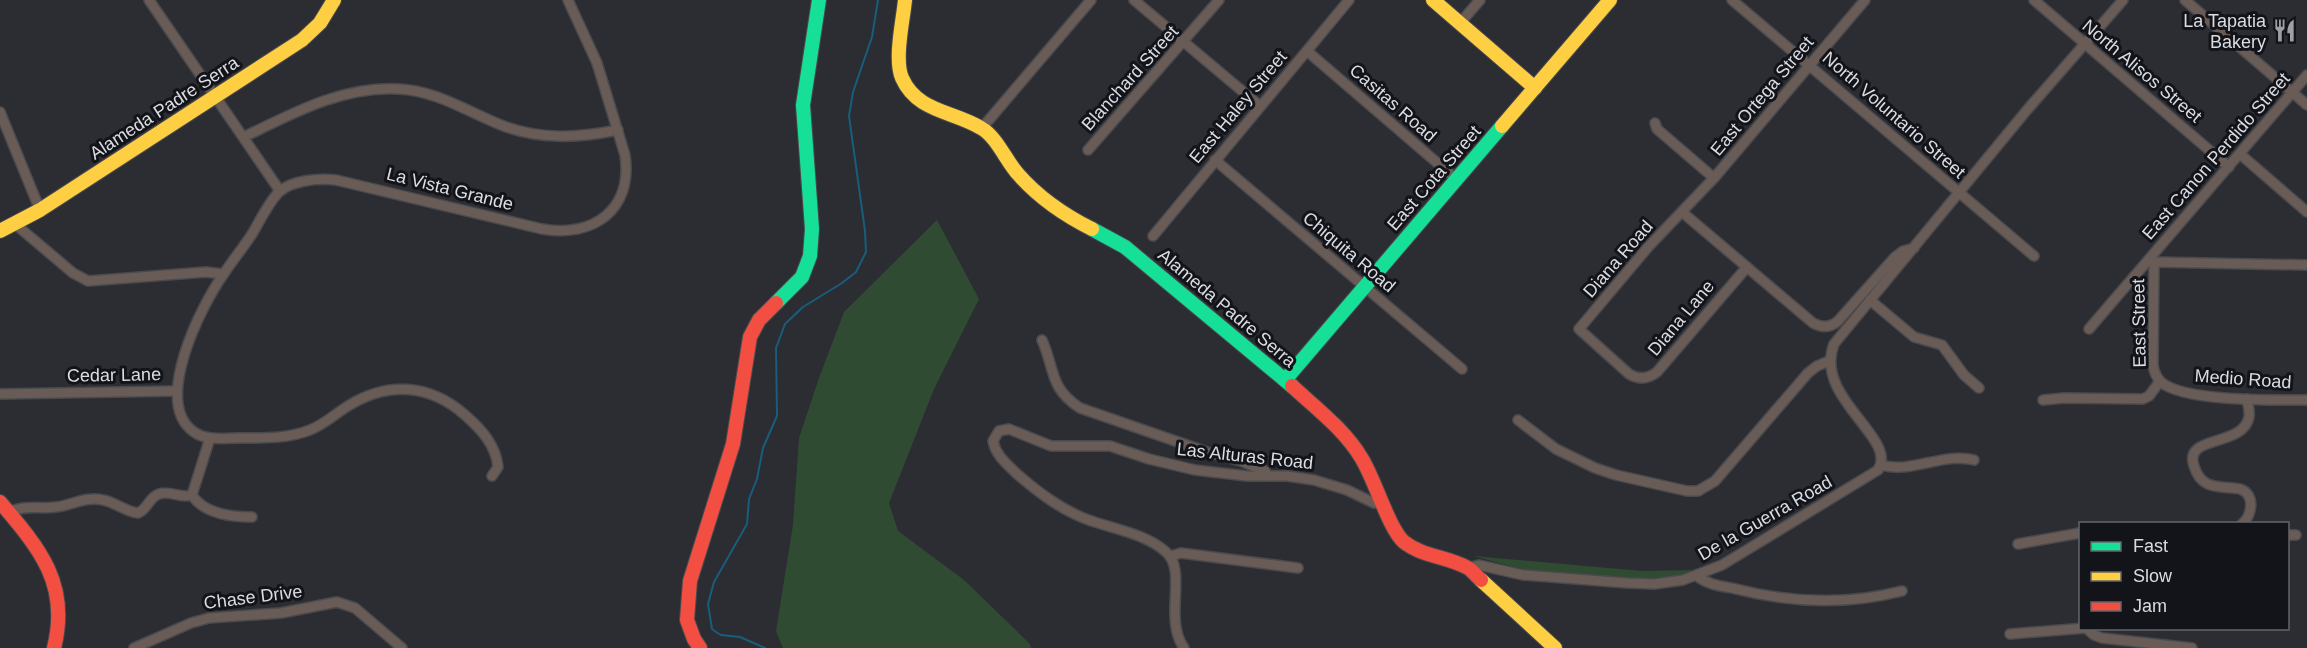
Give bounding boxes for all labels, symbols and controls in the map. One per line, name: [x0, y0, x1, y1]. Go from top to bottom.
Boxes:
place label: La Tapatia Bakery: [2183, 11, 2267, 52]
street label: North Alisos Street: [2078, 15, 2206, 127]
restaurant icon: La Tapatia Bakery: [2271, 18, 2297, 44]
street label: Blanchard Street: [1078, 21, 1182, 135]
street label: East Ortega Street: [1706, 32, 1818, 160]
street label: East Haley Street: [1185, 47, 1291, 167]
street label: North Voluntario Street: [1819, 48, 1969, 182]
street label: Alameda Padre Serra: [86, 52, 243, 164]
street label: Casitas Road: [1346, 60, 1440, 146]
street label: East Canon Perdido Street: [2138, 69, 2294, 243]
street label: East Cota Street: [1383, 122, 1485, 234]
street label: La Vista Grande: [385, 164, 515, 214]
street label: Chiquita Road: [1299, 208, 1399, 296]
street label: Diana Road: [1579, 217, 1657, 301]
street label: Alameda Padre Serra: [1154, 245, 1300, 372]
street label: Diana Lane: [1644, 276, 1718, 360]
street label: East Street: [2128, 278, 2150, 368]
street label: Cedar Lane: [67, 364, 161, 386]
street label: Medio Road: [2194, 366, 2292, 392]
street label: Las Alturas Road: [1176, 439, 1314, 473]
street label: De la Guerra Road: [1695, 472, 1835, 564]
legend: [2079, 522, 2289, 630]
text: Fast: [2133, 536, 2168, 556]
text: Slow: [2133, 566, 2173, 586]
street label: Chase Drive: [203, 581, 303, 613]
text: Jam: [2133, 596, 2167, 616]

